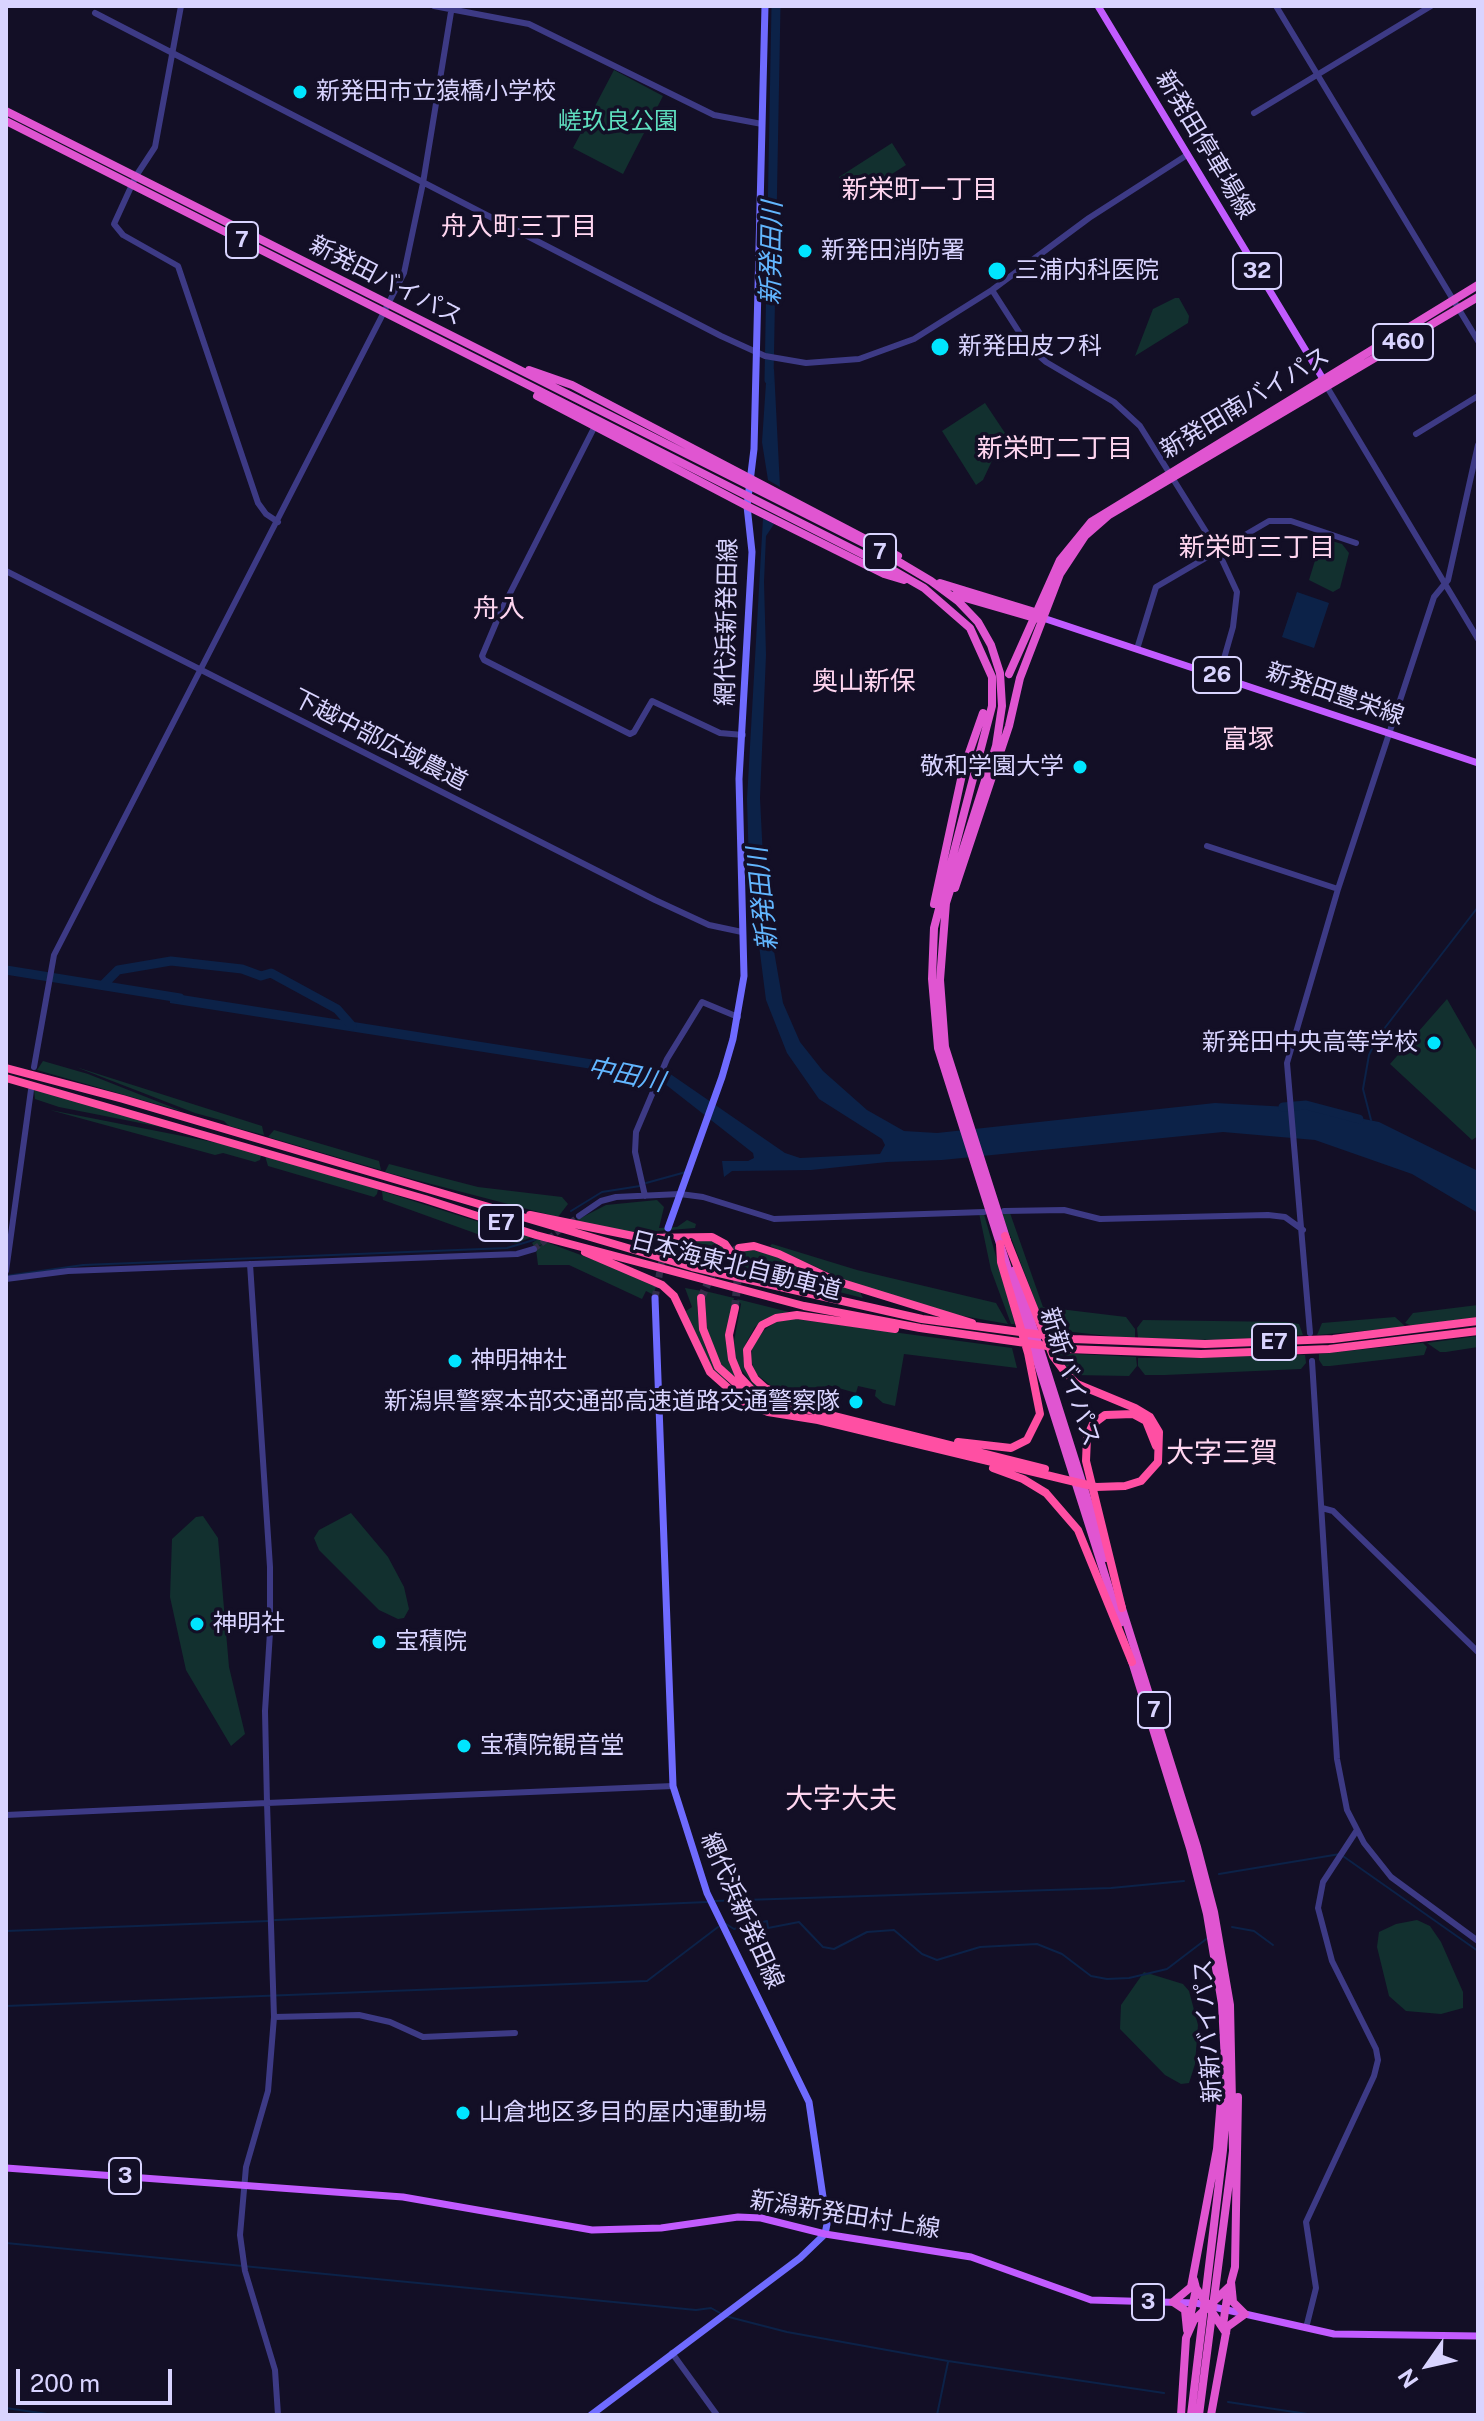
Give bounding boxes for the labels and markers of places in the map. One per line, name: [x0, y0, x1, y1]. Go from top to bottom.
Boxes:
place label: 新発田市立猿橋小学校: [316, 78, 556, 106]
marker: 新発田市立猿橋小学校: [291, 83, 309, 101]
place label: 新発田消防署: [821, 237, 965, 265]
marker: 新発田消防署: [796, 242, 814, 260]
place label: 三浦内科医院: [1015, 257, 1159, 285]
marker: 三浦内科医院: [986, 260, 1008, 282]
place label: 新発田皮フ科: [958, 333, 1102, 361]
marker: 新発田皮フ科: [929, 336, 951, 358]
place label: 敬和学園大学: [920, 753, 1064, 781]
marker: 敬和学園大学: [1071, 758, 1089, 776]
place label: 新発田中央高等学校: [1202, 1029, 1418, 1057]
marker: 新発田中央高等学校: [1425, 1034, 1443, 1052]
place label: 神明神社: [471, 1347, 567, 1375]
marker: 神明神社: [446, 1352, 464, 1370]
place label: 新潟県警察本部交通部高速道路交通警察隊: [384, 1388, 840, 1416]
marker: 新潟県警察本部交通部高速道路交通警察隊: [847, 1393, 865, 1411]
place label: 神明社: [213, 1610, 285, 1638]
marker: 神明社: [188, 1615, 206, 1633]
place label: 宝積院: [395, 1628, 467, 1656]
marker: 宝積院: [370, 1633, 388, 1651]
place label: 宝積院観音堂: [480, 1732, 624, 1760]
marker: 宝積院観音堂: [455, 1737, 473, 1755]
place label: 山倉地区多目的屋内運動場: [479, 2099, 767, 2127]
marker: 山倉地区多目的屋内運動場: [454, 2104, 472, 2122]

